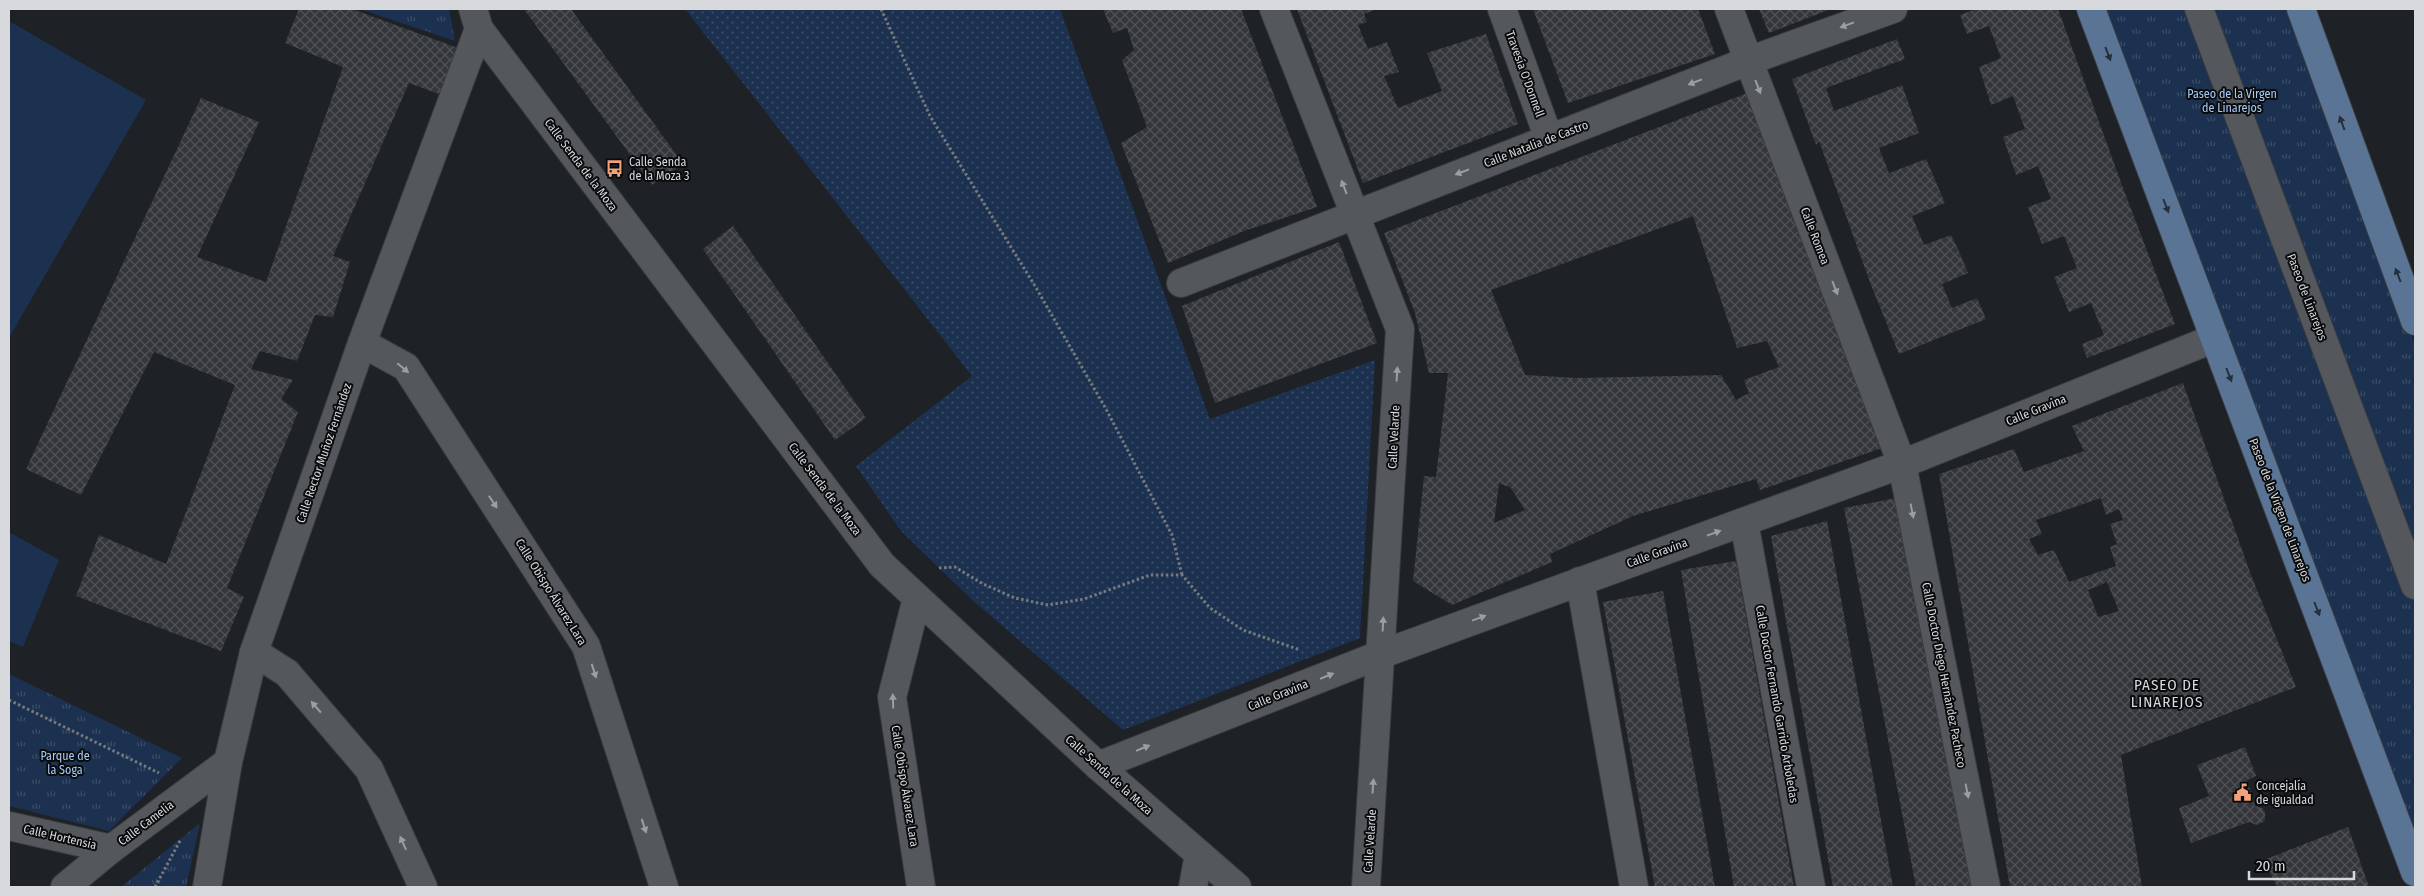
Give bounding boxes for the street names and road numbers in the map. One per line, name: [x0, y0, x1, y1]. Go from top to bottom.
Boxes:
street label: Travesía O'Donnell: [1503, 29, 1547, 119]
street label: Calle Senda de la Moza: [542, 116, 620, 214]
street label: Calle Natalia de Castro: [1482, 118, 1590, 170]
street label: Calle Romea: [1798, 205, 1832, 267]
street label: Paseo de Linarejos: [2284, 252, 2330, 342]
street label: Calle Rector Muñoz Fernández: [294, 381, 355, 525]
street label: Calle Gravina: [2004, 392, 2068, 428]
street label: Calle Velarde: [1385, 405, 1403, 469]
street label: Paseo de la Virgen de Linarejos: [2246, 436, 2314, 584]
street label: Calle Senda de la Moza: [786, 440, 864, 538]
street label: Calle Gravina: [1625, 535, 1689, 570]
street label: Calle Obispo Álvarez Lara: [513, 536, 590, 648]
street label: Calle Doctor Diego Hernández Pacheco: [1919, 581, 1969, 769]
street label: Calle Doctor Fernando Garrido Arboledas: [1753, 604, 1801, 804]
street label: Calle Gravina: [1246, 677, 1310, 713]
street label: Calle Obispo Álvarez Lara: [888, 724, 923, 848]
street label: Calle Senda de la Moza: [1063, 732, 1156, 818]
street label: Calle Camelia: [115, 798, 177, 848]
street label: Calle Velarde: [1361, 809, 1379, 873]
street label: Calle Hortensia: [22, 822, 98, 852]

